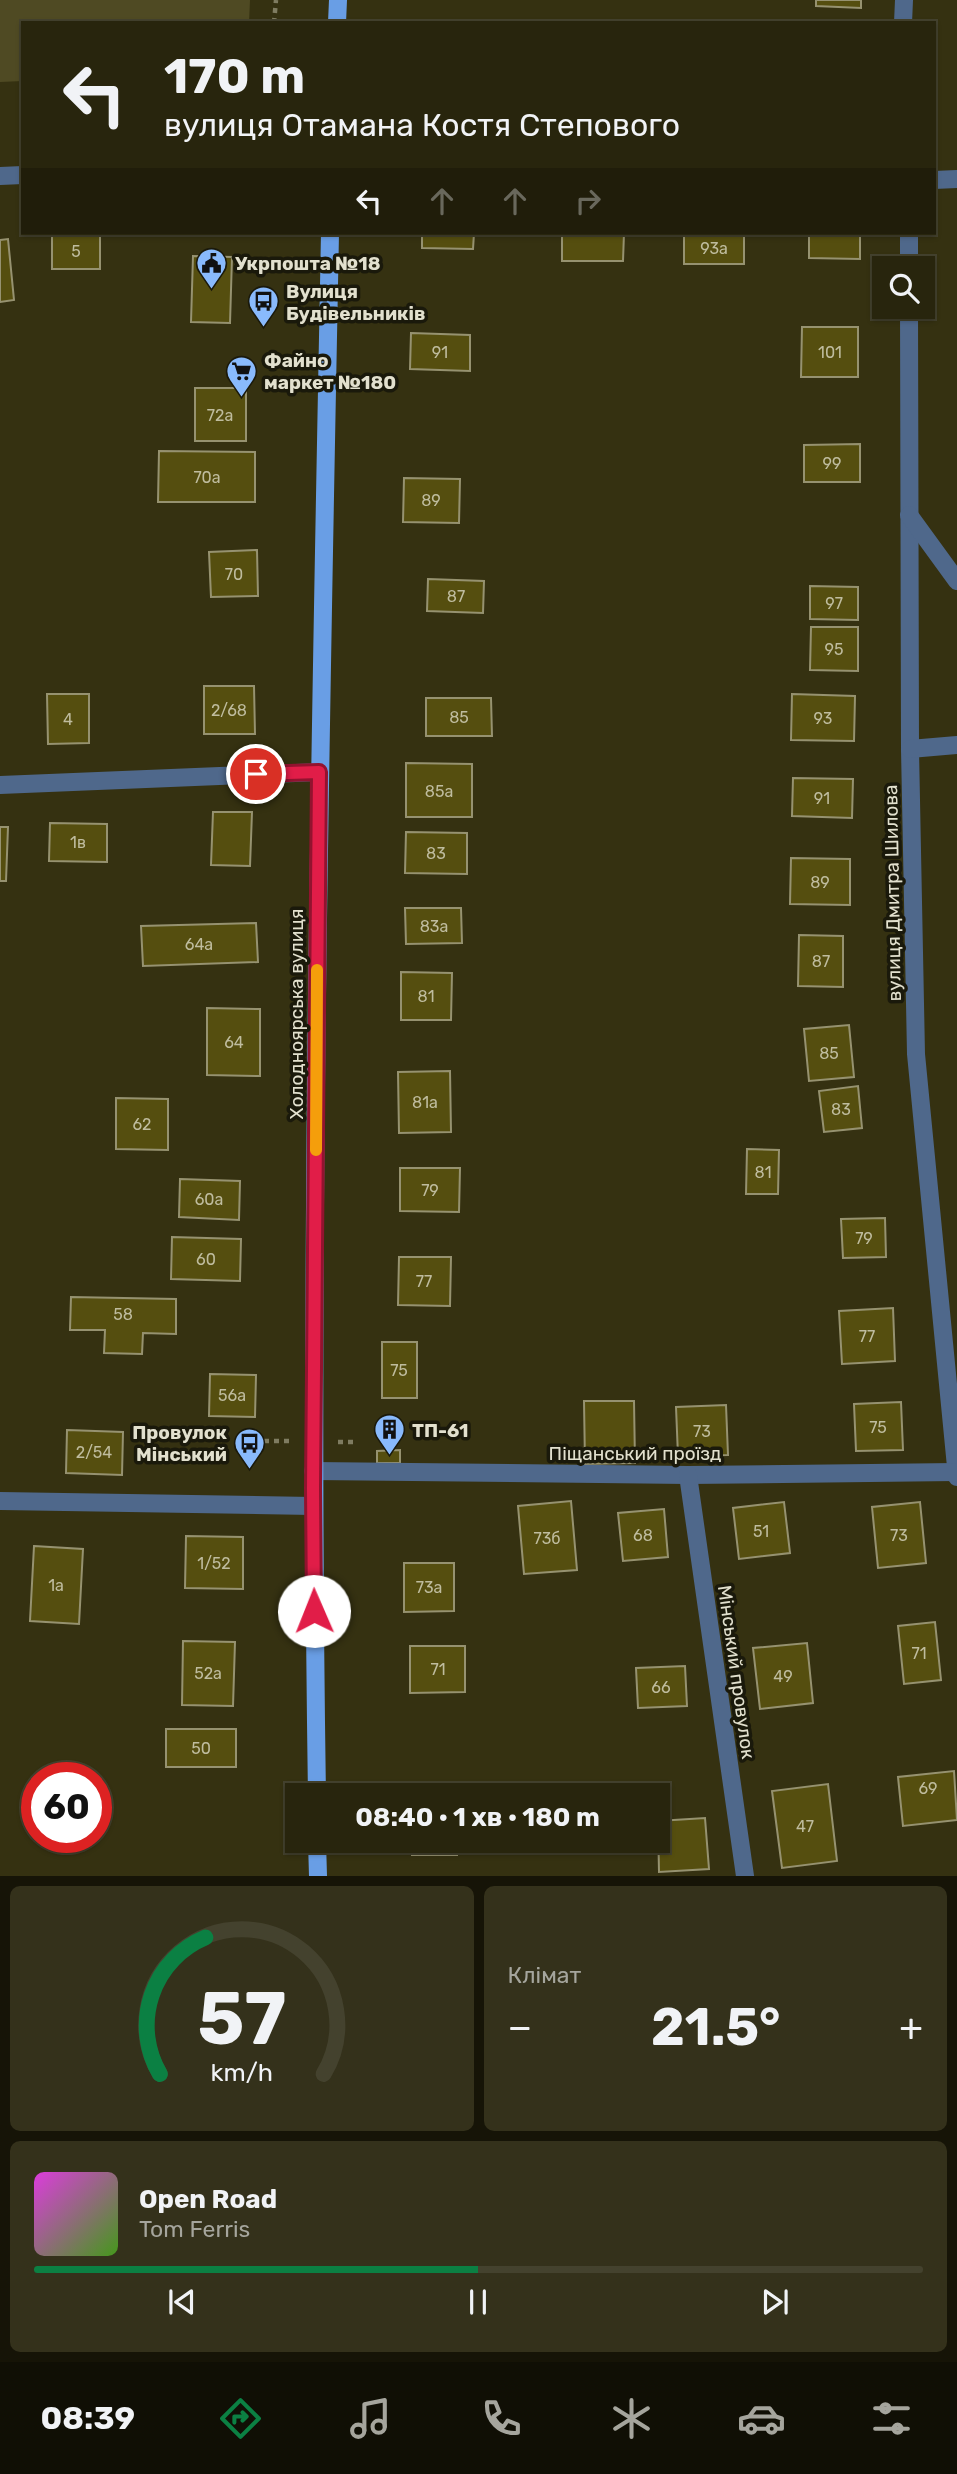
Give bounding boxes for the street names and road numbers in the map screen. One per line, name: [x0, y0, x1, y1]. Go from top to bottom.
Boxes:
street label: вулиця Дмитра Шилова: [879, 784, 906, 1002]
street label: Холодноярська вулиця: [285, 909, 308, 1119]
street label: Піщанський проїзд: [549, 1442, 721, 1465]
street label: Мінський провулок: [713, 1584, 760, 1760]

